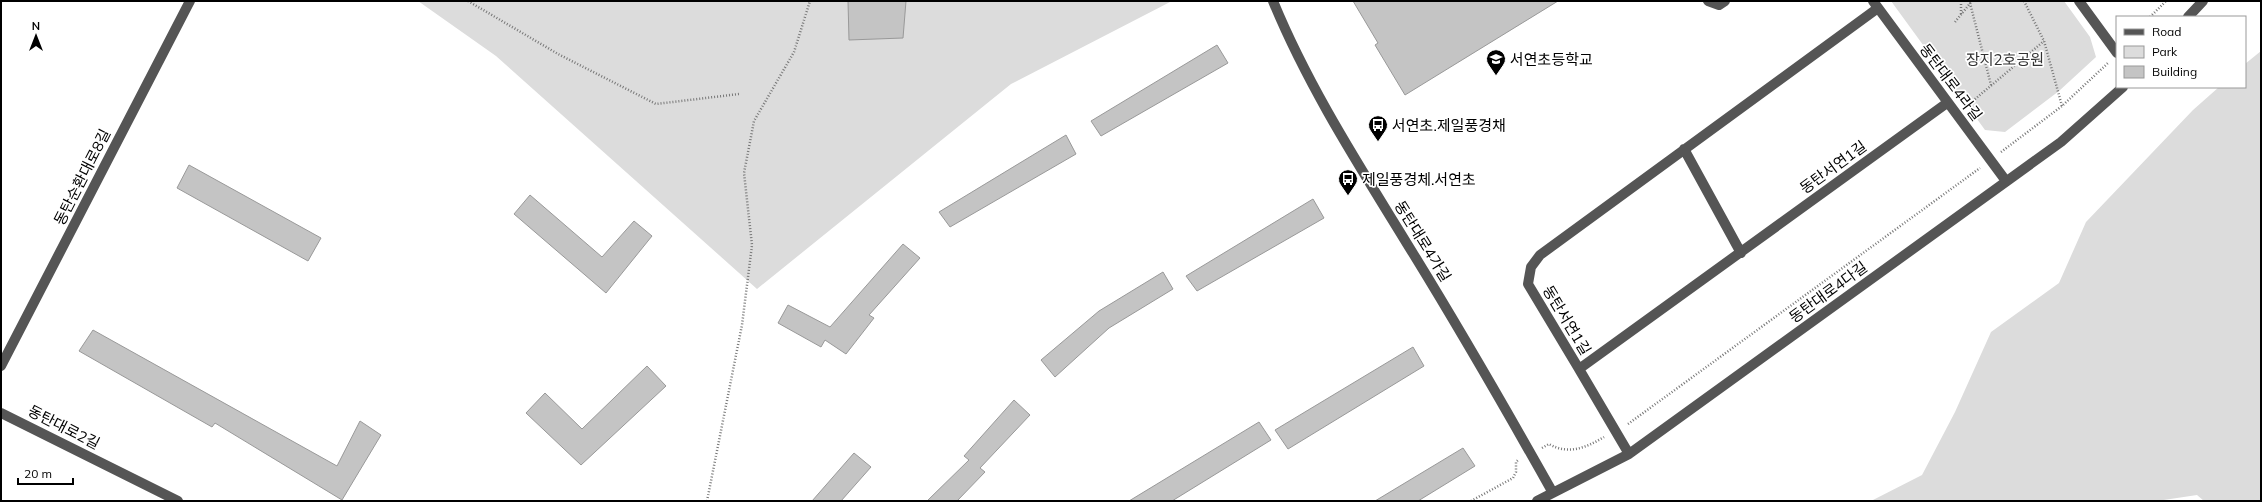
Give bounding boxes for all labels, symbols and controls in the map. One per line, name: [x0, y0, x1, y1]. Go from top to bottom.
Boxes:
north arrow: [16, 16, 56, 56]
legend: [2116, 16, 2246, 88]
text: N: [32, 19, 40, 33]
text: Road: [2152, 24, 2181, 39]
street label: 동탄대로4라길: [1916, 40, 1986, 124]
text: Park: [2152, 44, 2178, 59]
school or university icon: 서연초등학교: [1485, 48, 1507, 76]
place label: 서연초등학교: [1510, 50, 1593, 69]
park label: 장지2호공원: [1966, 50, 2044, 69]
text: Building: [2152, 64, 2197, 79]
bus stop icon: 서연초.제일풍경채: [1367, 114, 1389, 142]
place label: 서연초.제일풍경채: [1392, 116, 1506, 135]
street label: 동탄순환대로8길: [50, 126, 114, 228]
street label: 동탄서연1길: [1796, 136, 1870, 198]
bus stop icon: 제일풍경체.서연초: [1337, 168, 1359, 196]
place label: 제일풍경체.서연초: [1362, 170, 1476, 189]
street label: 동탄대로4가길: [1391, 197, 1455, 285]
street label: 동탄대로4다길: [1785, 257, 1871, 327]
street label: 동탄서연1길: [1539, 282, 1595, 358]
street label: 동탄대로2길: [25, 401, 103, 453]
scale bar: [18, 460, 73, 486]
text: 20 m: [24, 466, 52, 481]

